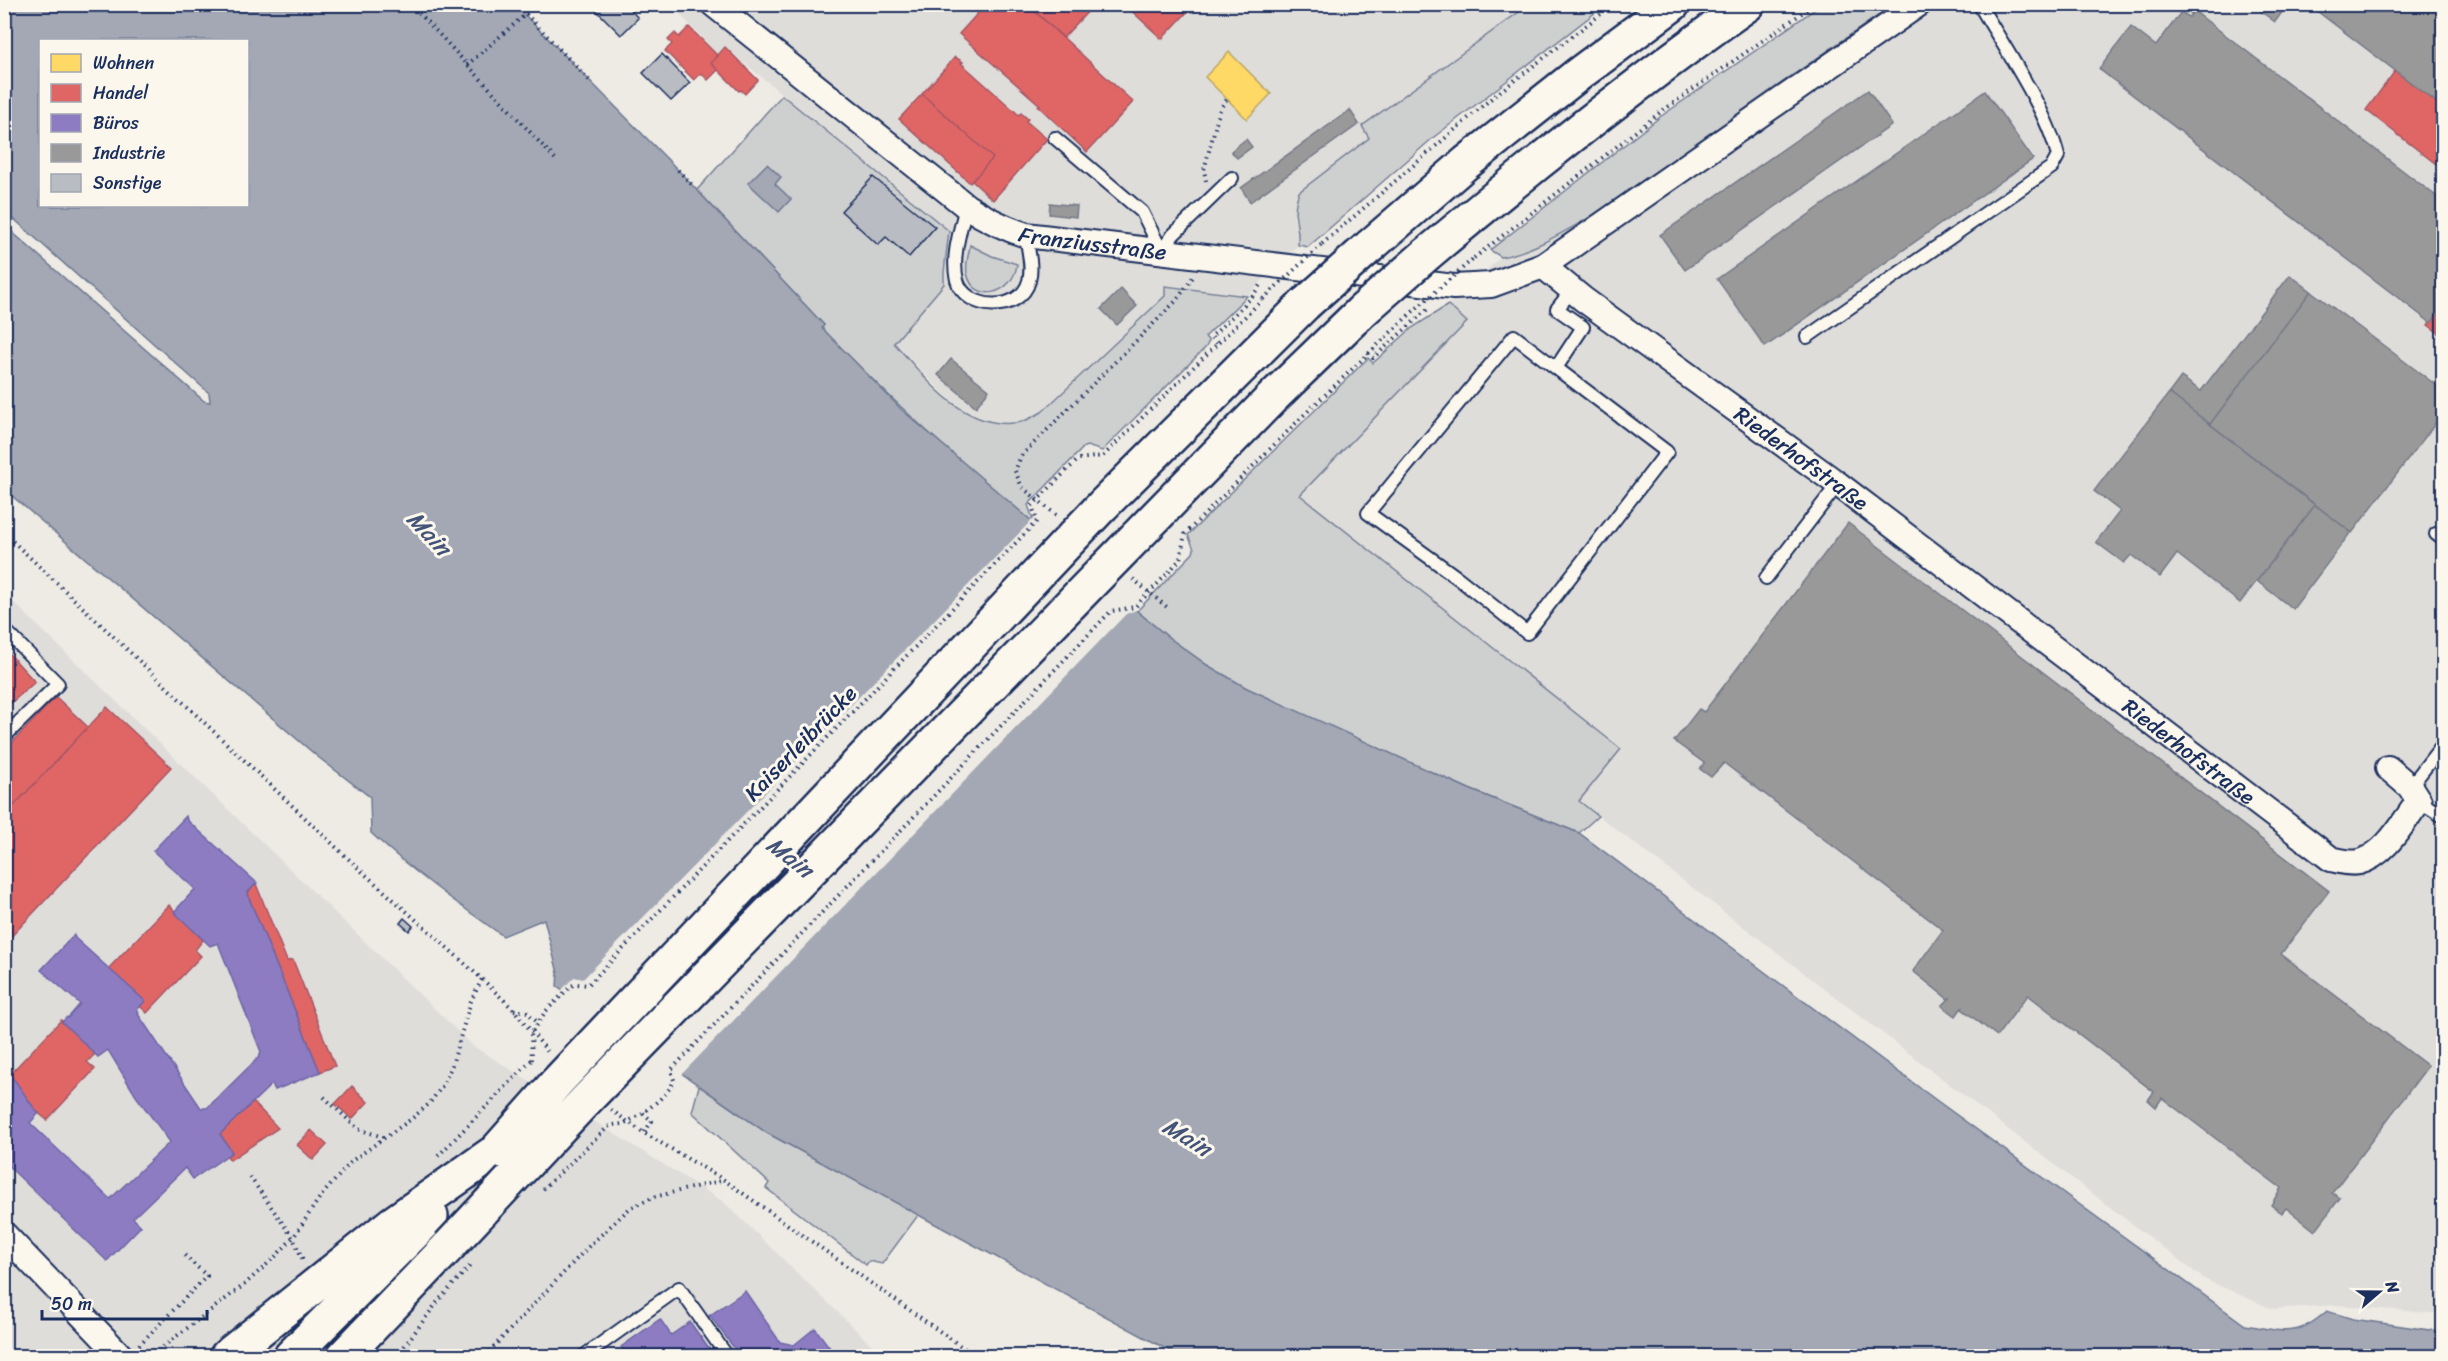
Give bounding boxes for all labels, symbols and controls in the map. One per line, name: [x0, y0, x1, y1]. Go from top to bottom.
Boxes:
legend: [39, 39, 249, 207]
text: Wohnen: [93, 47, 154, 79]
text: Handel: [93, 77, 149, 109]
text: Büros: [93, 107, 140, 139]
text: Industrie: [92, 137, 166, 169]
text: Sonstige: [93, 167, 162, 199]
street label: Franziusstraße: [1014, 215, 1169, 272]
street label: Riederhofstraße: [1725, 395, 1877, 521]
water label: Main: [396, 500, 464, 568]
street label: Kaiserleibrücke: [734, 676, 867, 811]
street label: Riederhofstraße: [2114, 688, 2264, 815]
water label: Main: [757, 825, 826, 891]
water label: Main: [1154, 1106, 1222, 1170]
north arrow: [2349, 1262, 2409, 1322]
text: N: [2377, 1276, 2408, 1298]
scale bar: [42, 1283, 207, 1321]
text: 50 m: [51, 1288, 92, 1320]

